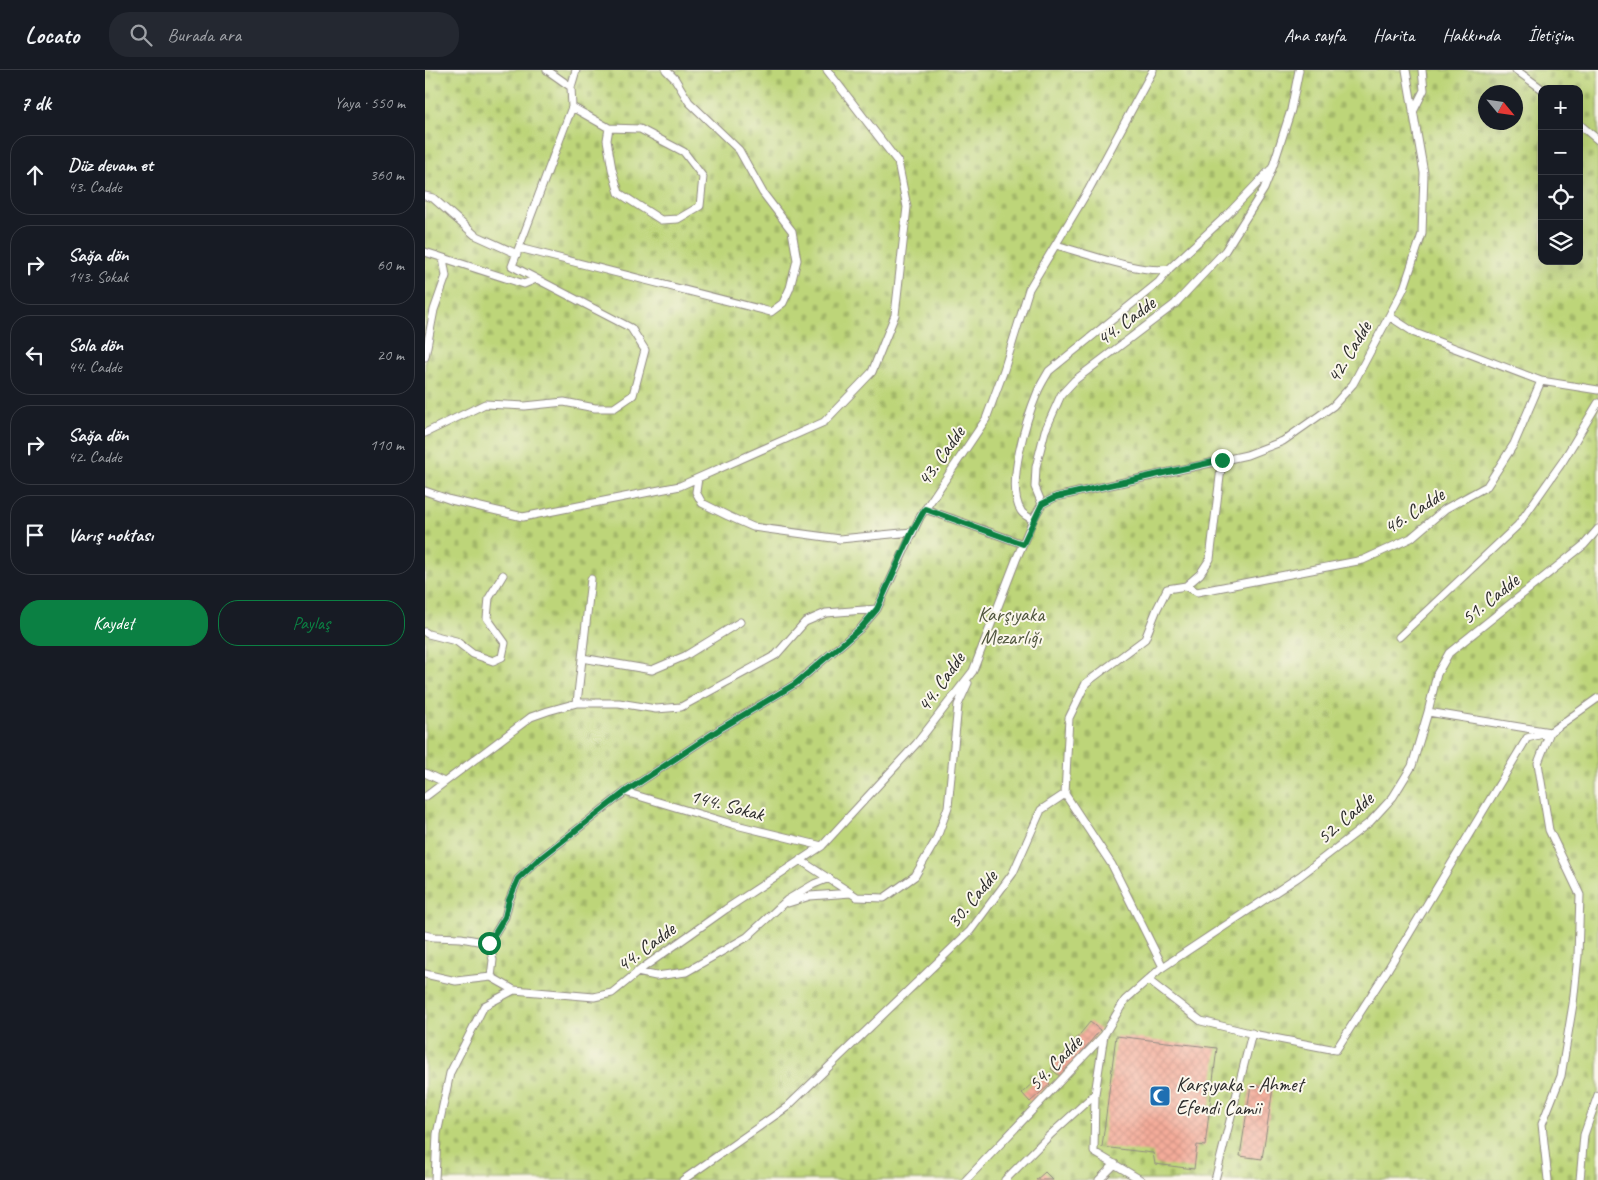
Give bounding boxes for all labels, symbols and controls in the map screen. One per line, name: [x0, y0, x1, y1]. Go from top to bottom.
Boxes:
search box: [109, 12, 459, 57]
text: Locato: [25, 20, 79, 50]
icon: search: [127, 21, 155, 49]
text: Burada ara: [167, 23, 241, 47]
text: Ana sayfa: [1284, 24, 1345, 46]
text: Harita: [1373, 24, 1414, 46]
text: Hakkında: [1442, 24, 1500, 46]
text: İletişim: [1528, 24, 1573, 46]
north arrow: [1478, 85, 1523, 130]
map controls: [1538, 85, 1583, 265]
button: +: [1538, 85, 1583, 130]
text: 7 dk: [20, 90, 51, 116]
text: Yaya · 550 m: [334, 93, 405, 113]
button: −: [1538, 130, 1583, 175]
text: Düz devam et: [68, 153, 153, 177]
icon: ahead: [21, 161, 49, 189]
text: 360 m: [370, 165, 404, 185]
button: locate: [1538, 175, 1583, 220]
text: 43. Cadde: [68, 177, 122, 197]
button: layers: [1538, 220, 1583, 265]
text: Sağa dön: [68, 243, 129, 267]
icon: right: [21, 251, 49, 279]
text: 60 m: [377, 255, 404, 275]
text: 143. Sokak: [68, 267, 128, 287]
street label: 44. Cadde: [1092, 290, 1162, 351]
street label: 42. Cadde: [1321, 315, 1378, 387]
text: Sola dön: [68, 333, 123, 357]
icon: left: [21, 341, 49, 369]
text: 20 m: [377, 345, 404, 365]
text: 44. Cadde: [68, 357, 122, 377]
street label: 43. Cadde: [911, 420, 971, 491]
text: Sağa dön: [68, 423, 129, 447]
icon: right: [21, 431, 49, 459]
text: 110 m: [370, 435, 404, 455]
text: 42. Cadde: [68, 447, 122, 467]
route end: [1211, 449, 1234, 472]
street label: 46. Cadde: [1379, 481, 1450, 540]
icon: arrive: [21, 521, 49, 549]
text: Varış noktası: [68, 523, 153, 547]
street label: 51. Cadde: [1456, 567, 1525, 630]
button: Kaydet: [20, 600, 208, 646]
button: Paylaş: [218, 600, 405, 646]
park label: Karşıyaka Mezarlığı: [978, 602, 1046, 650]
street label: 44. Cadde: [911, 646, 971, 717]
street label: 144. Sokak: [688, 783, 768, 827]
street label: 52. Cadde: [1311, 786, 1380, 849]
street label: 30. Cadde: [941, 864, 1004, 933]
street label: 44. Cadde: [612, 916, 682, 977]
route start: [478, 932, 501, 955]
street label: 54. Cadde: [1023, 1029, 1088, 1096]
place label: Karşıyaka - Ahmet Efendi Camii: [1176, 1072, 1307, 1120]
mosque icon: Karşıyaka - Ahmet Efendi Camii: [1148, 1084, 1172, 1108]

